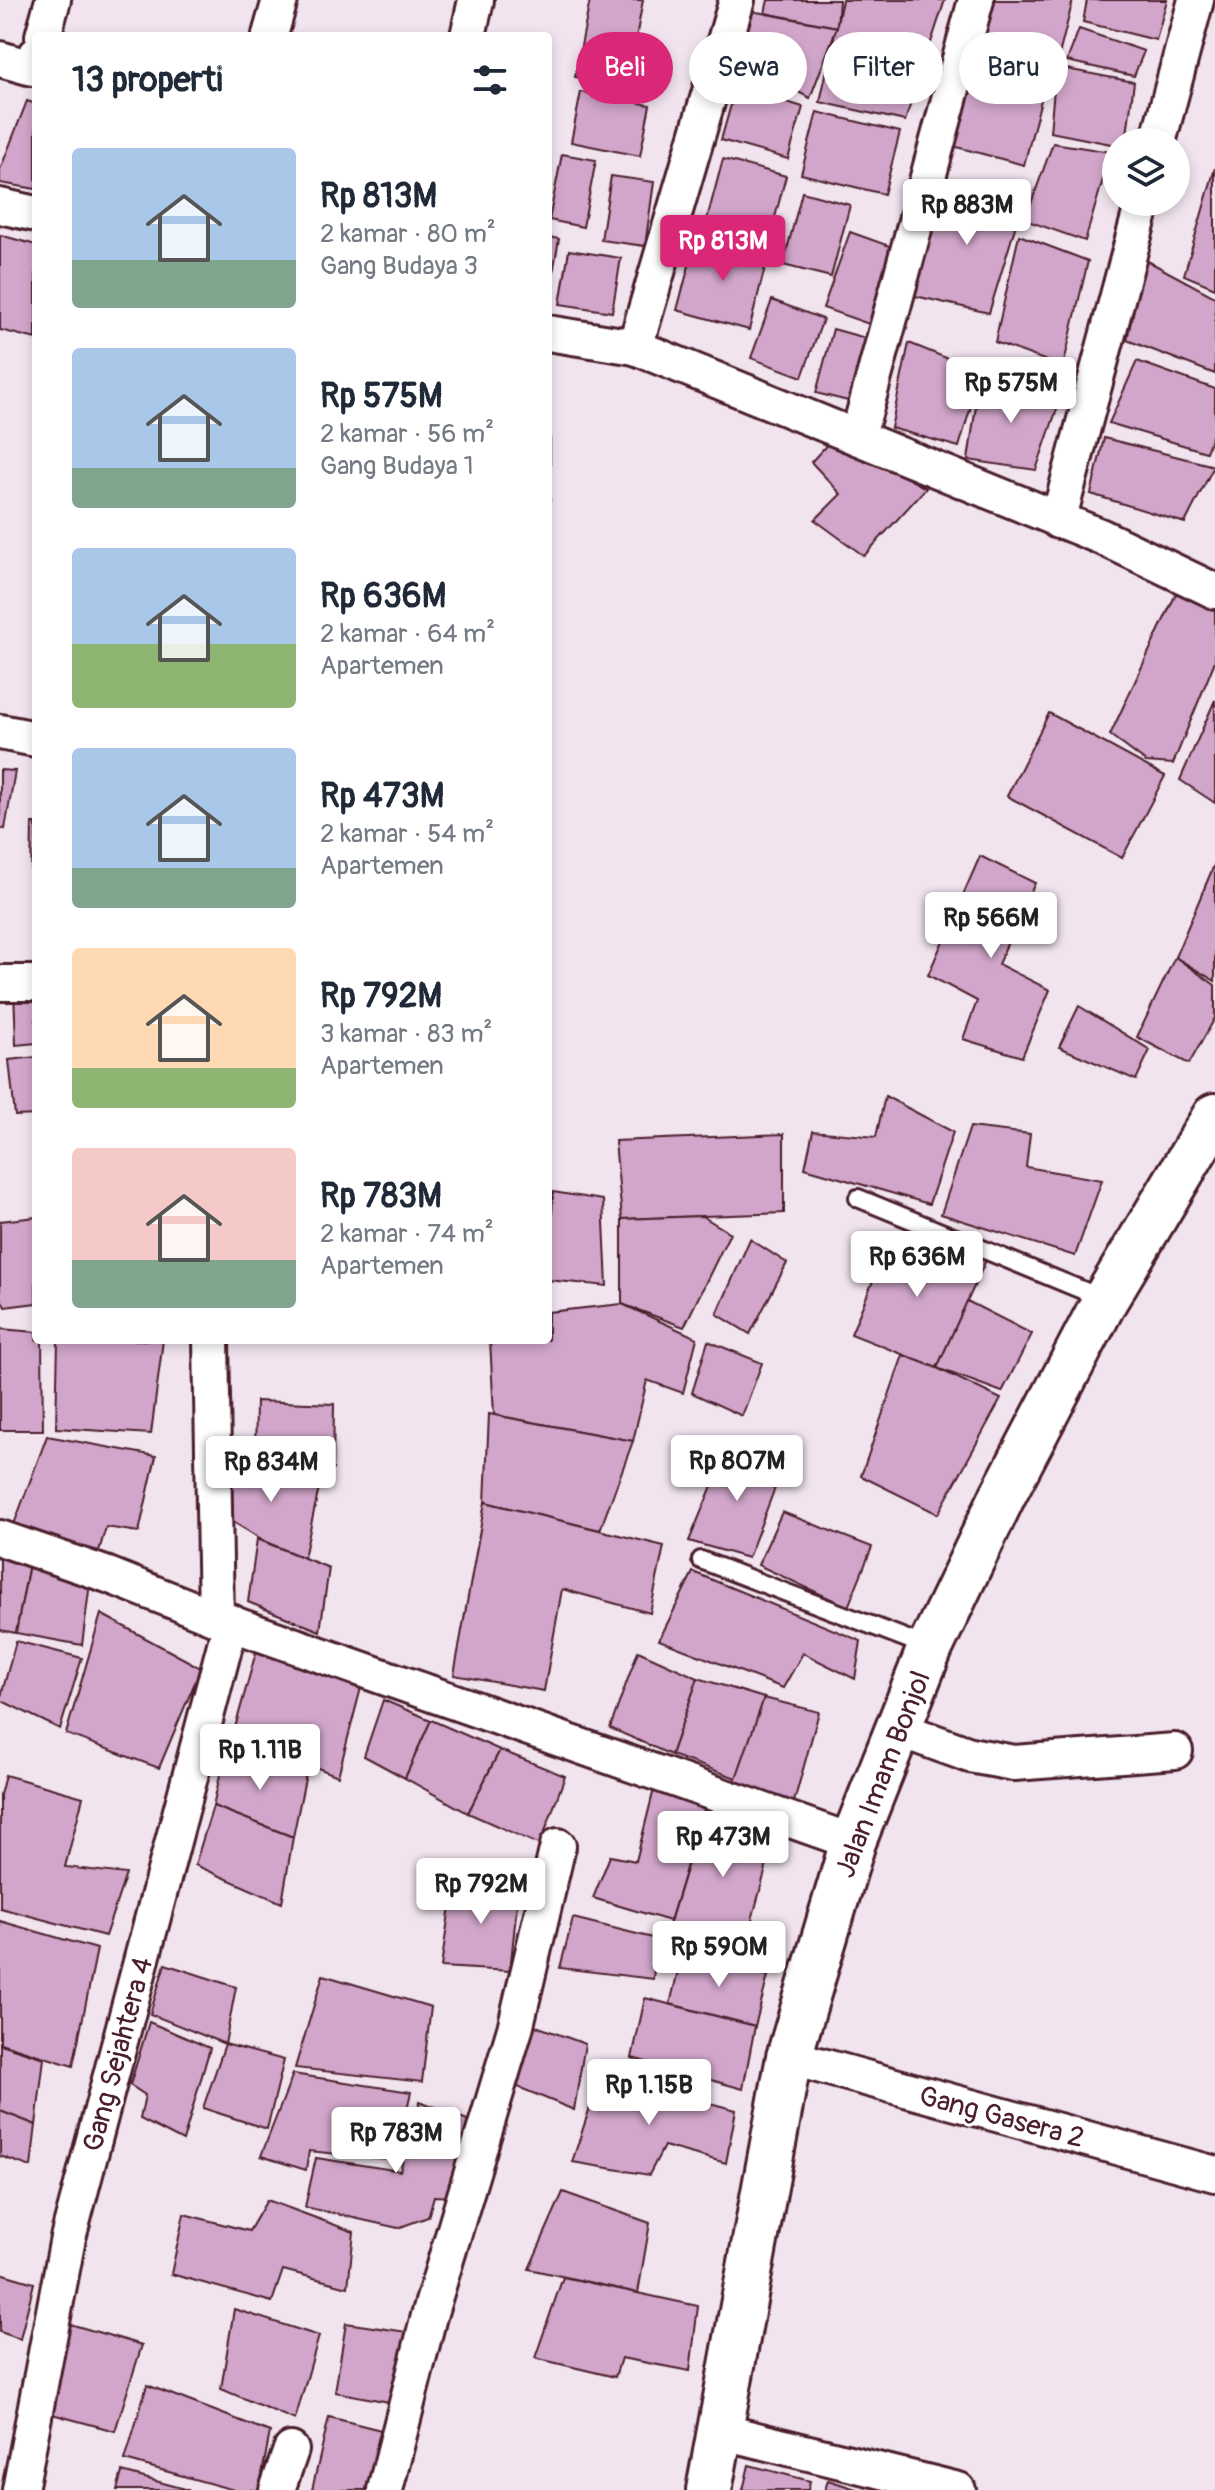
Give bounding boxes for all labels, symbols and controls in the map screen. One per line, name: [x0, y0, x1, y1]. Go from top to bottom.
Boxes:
chip: Beli: [576, 32, 673, 104]
chip: Sewa: [689, 32, 807, 104]
chip: Filter: [823, 32, 943, 104]
chip: Baru: [959, 32, 1068, 104]
icon: filters: [468, 58, 512, 102]
text: 13 properti: [72, 59, 222, 102]
map controls: [1102, 128, 1190, 216]
button: layers: [1102, 128, 1190, 216]
text: Rp 813M: [320, 175, 437, 218]
pin: Rp 883M: [893, 179, 1041, 247]
icon: home: [136, 180, 232, 276]
text: Rp 883M: [921, 189, 1013, 221]
pin: Rp 813M: [649, 215, 797, 283]
text: 2 kamar · 80 m²: [320, 218, 496, 250]
text: Rp 813M: [678, 225, 768, 257]
text: Gang Budaya 3: [320, 250, 478, 282]
pin: Rp 575M: [937, 357, 1085, 425]
text: Rp 575M: [964, 367, 1058, 399]
text: Rp 575M: [320, 375, 442, 418]
icon: home: [136, 380, 232, 476]
text: 2 kamar · 56 m²: [320, 418, 494, 450]
text: Gang Budaya 1: [320, 450, 474, 482]
text: Rp 636M: [320, 575, 446, 618]
icon: home: [136, 580, 232, 676]
text: 2 kamar · 64 m²: [320, 618, 495, 650]
text: Apartemen: [320, 650, 444, 682]
text: Rp 473M: [320, 775, 444, 818]
icon: home: [136, 780, 232, 876]
text: 2 kamar · 54 m²: [320, 818, 494, 850]
text: Apartemen: [320, 850, 444, 882]
pin: Rp 566M: [917, 892, 1065, 960]
text: Rp 566M: [943, 902, 1039, 934]
text: Rp 792M: [320, 975, 442, 1018]
icon: home: [136, 980, 232, 1076]
text: 3 kamar · 83 m²: [320, 1018, 492, 1050]
text: Apartemen: [320, 1050, 444, 1082]
text: Rp 783M: [320, 1175, 442, 1218]
icon: home: [136, 1180, 232, 1276]
text: 2 kamar · 74 m²: [320, 1218, 494, 1250]
pin: Rp 636M: [843, 1231, 991, 1299]
text: Rp 636M: [869, 1241, 965, 1273]
text: Apartemen: [320, 1250, 444, 1282]
pin: Rp 807M: [663, 1435, 811, 1503]
pin: Rp 834M: [197, 1436, 345, 1504]
text: Rp 807M: [689, 1445, 785, 1477]
text: Rp 834M: [224, 1446, 318, 1478]
street label: Jalan Imam Bonjol: [828, 1666, 939, 1883]
pin: Rp 1.11B: [177, 1724, 343, 1792]
text: Rp 1.11B: [218, 1734, 302, 1766]
pin: Rp 473M: [649, 1811, 797, 1879]
text: Rp 473M: [675, 1821, 771, 1853]
pin: Rp 792M: [407, 1858, 555, 1926]
text: Rp 792M: [434, 1868, 528, 1900]
pin: Rp 590M: [645, 1921, 793, 1989]
text: Rp 590M: [671, 1931, 767, 1963]
street label: Gang Sejahtera 4: [76, 1953, 161, 2155]
pin: Rp 1.15B: [566, 2059, 732, 2127]
text: Rp 1.15B: [605, 2069, 693, 2101]
street label: Gang Gasera 2: [915, 2079, 1088, 2156]
pin: Rp 783M: [322, 2107, 470, 2175]
text: Rp 783M: [349, 2117, 443, 2149]

